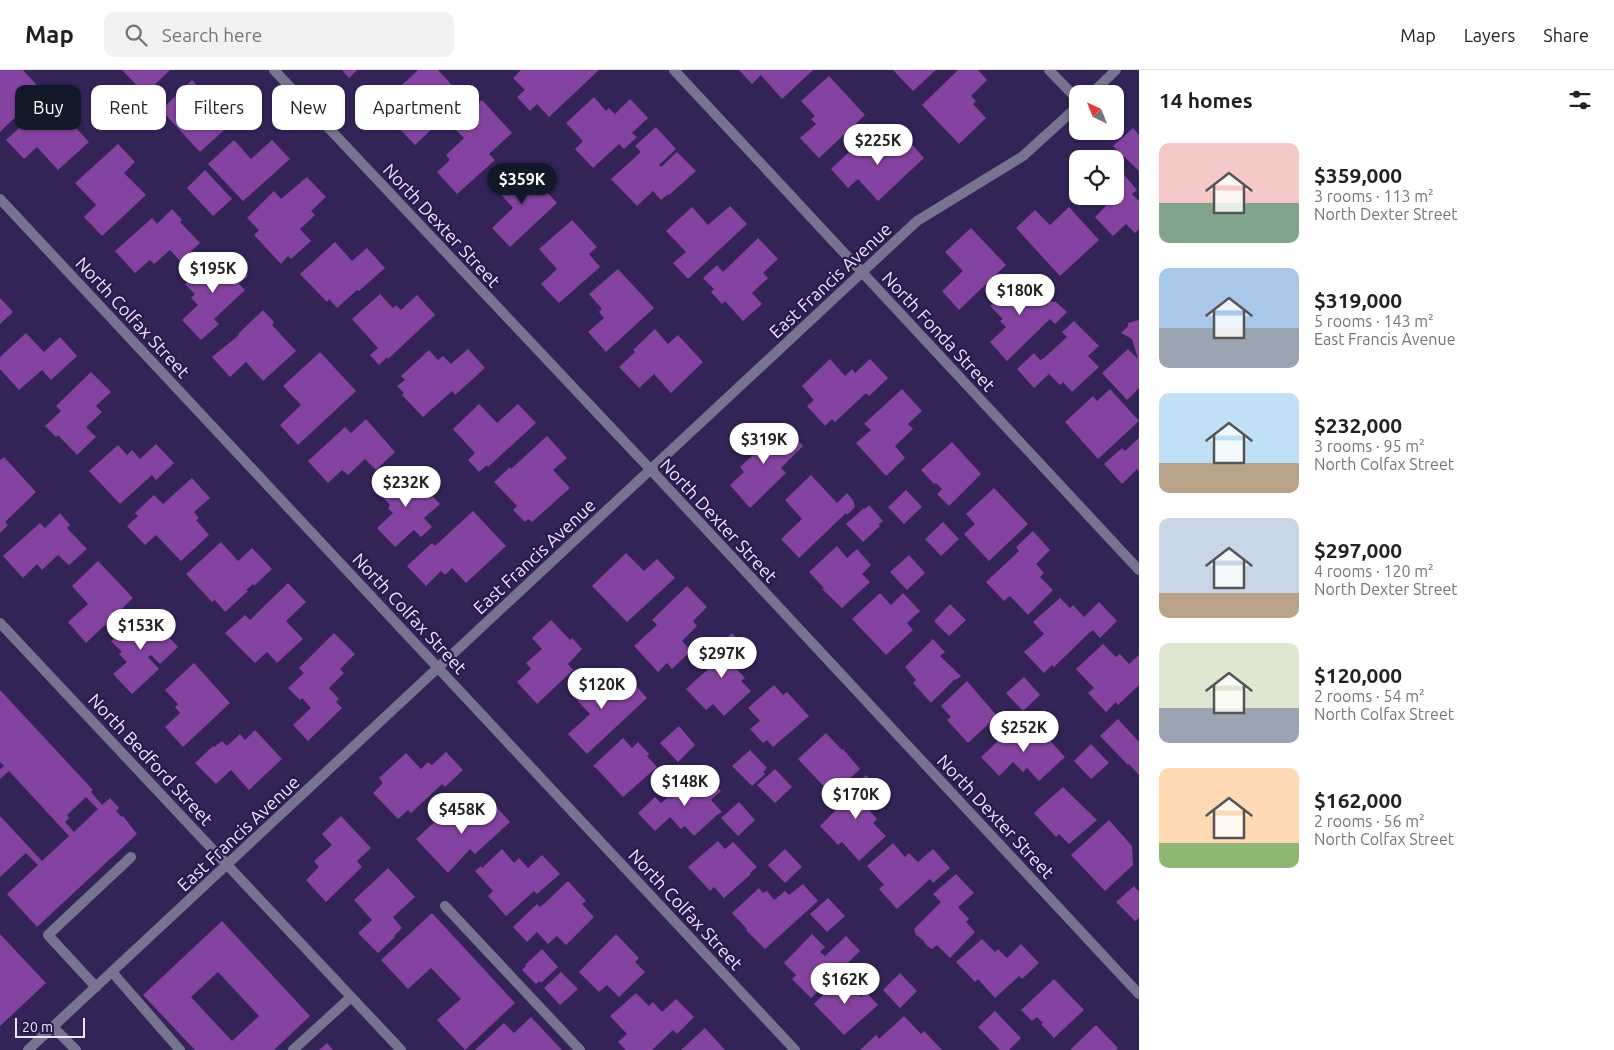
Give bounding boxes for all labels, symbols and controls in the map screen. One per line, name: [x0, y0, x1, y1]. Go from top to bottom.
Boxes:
search box: [104, 12, 454, 57]
text: Map: [25, 21, 74, 48]
icon: search: [122, 21, 150, 49]
text: Search here: [162, 24, 262, 46]
text: Map: [1400, 25, 1436, 45]
text: Layers: [1464, 25, 1515, 45]
text: Share: [1543, 25, 1589, 45]
chip: Buy: [15, 85, 81, 130]
chip: Rent: [91, 85, 166, 130]
chip: Filters: [176, 85, 262, 130]
chip: New: [272, 85, 345, 130]
chip: Apartment: [355, 85, 479, 130]
north arrow: [1069, 85, 1124, 140]
map controls: [1069, 85, 1124, 205]
icon: filters: [1566, 86, 1594, 114]
text: 14 homes: [1159, 88, 1253, 112]
pin: $225K: [843, 124, 913, 166]
text: $225K: [855, 131, 901, 149]
button: locate: [1069, 150, 1124, 205]
street label: North Dexter Street: [380, 159, 504, 291]
pin: $359K: [487, 162, 557, 205]
icon: home: [1199, 163, 1259, 223]
text: $359,000: [1314, 163, 1402, 187]
text: $359K: [499, 170, 545, 188]
text: 3 rooms · 113 m²: [1314, 187, 1434, 205]
text: North Dexter Street: [1314, 205, 1458, 223]
street label: East Francis Avenue: [765, 218, 895, 342]
pin: $195K: [178, 252, 248, 294]
street label: North Colfax Street: [72, 253, 194, 381]
text: $195K: [190, 259, 236, 277]
street label: North Fonda Street: [878, 267, 1000, 395]
pin: $180K: [985, 274, 1055, 316]
text: $180K: [997, 281, 1043, 299]
icon: home: [1199, 288, 1259, 348]
text: $319,000: [1314, 288, 1402, 312]
text: 5 rooms · 143 m²: [1314, 312, 1434, 330]
text: East Francis Avenue: [1314, 330, 1455, 348]
icon: home: [1199, 413, 1259, 473]
text: $232,000: [1314, 413, 1402, 437]
pin: $319K: [729, 422, 799, 465]
text: $319K: [741, 430, 787, 448]
text: 3 rooms · 95 m²: [1314, 437, 1425, 455]
street label: North Dexter Street: [657, 454, 781, 586]
text: North Colfax Street: [1314, 455, 1454, 473]
pin: $232K: [371, 466, 441, 508]
text: $232K: [383, 473, 429, 491]
street label: East Francis Avenue: [469, 494, 599, 618]
icon: home: [1199, 538, 1259, 598]
text: $297,000: [1314, 538, 1402, 562]
street label: North Colfax Street: [349, 549, 471, 677]
text: 4 rooms · 120 m²: [1314, 562, 1434, 580]
text: North Dexter Street: [1314, 580, 1458, 598]
pin: $153K: [106, 608, 176, 651]
text: $153K: [118, 616, 164, 634]
pin: $297K: [687, 636, 757, 679]
text: $297K: [699, 644, 745, 662]
icon: home: [1199, 663, 1259, 723]
text: $120,000: [1314, 663, 1402, 687]
pin: $120K: [567, 668, 637, 710]
text: $120K: [579, 675, 625, 693]
text: 2 rooms · 54 m²: [1314, 687, 1425, 705]
street label: North Bedford Street: [85, 689, 217, 829]
text: North Colfax Street: [1314, 705, 1454, 723]
pin: $252K: [989, 710, 1059, 753]
text: $252K: [1001, 718, 1047, 736]
street label: North Dexter Street: [934, 750, 1058, 882]
pin: $148K: [650, 764, 720, 807]
street label: East Francis Avenue: [173, 771, 303, 895]
text: $148K: [662, 772, 708, 790]
pin: $170K: [821, 778, 891, 820]
text: $170K: [833, 785, 879, 803]
icon: home: [1199, 788, 1259, 848]
text: $162,000: [1314, 788, 1402, 812]
pin: $458K: [427, 792, 497, 835]
text: $458K: [439, 800, 485, 818]
text: 2 rooms · 56 m²: [1314, 812, 1425, 830]
text: North Colfax Street: [1314, 830, 1454, 848]
street label: North Colfax Street: [625, 845, 747, 973]
pin: $162K: [810, 962, 880, 1005]
text: $162K: [822, 970, 868, 988]
scale bar: [15, 1015, 85, 1038]
text: 20 m: [22, 1019, 53, 1035]

